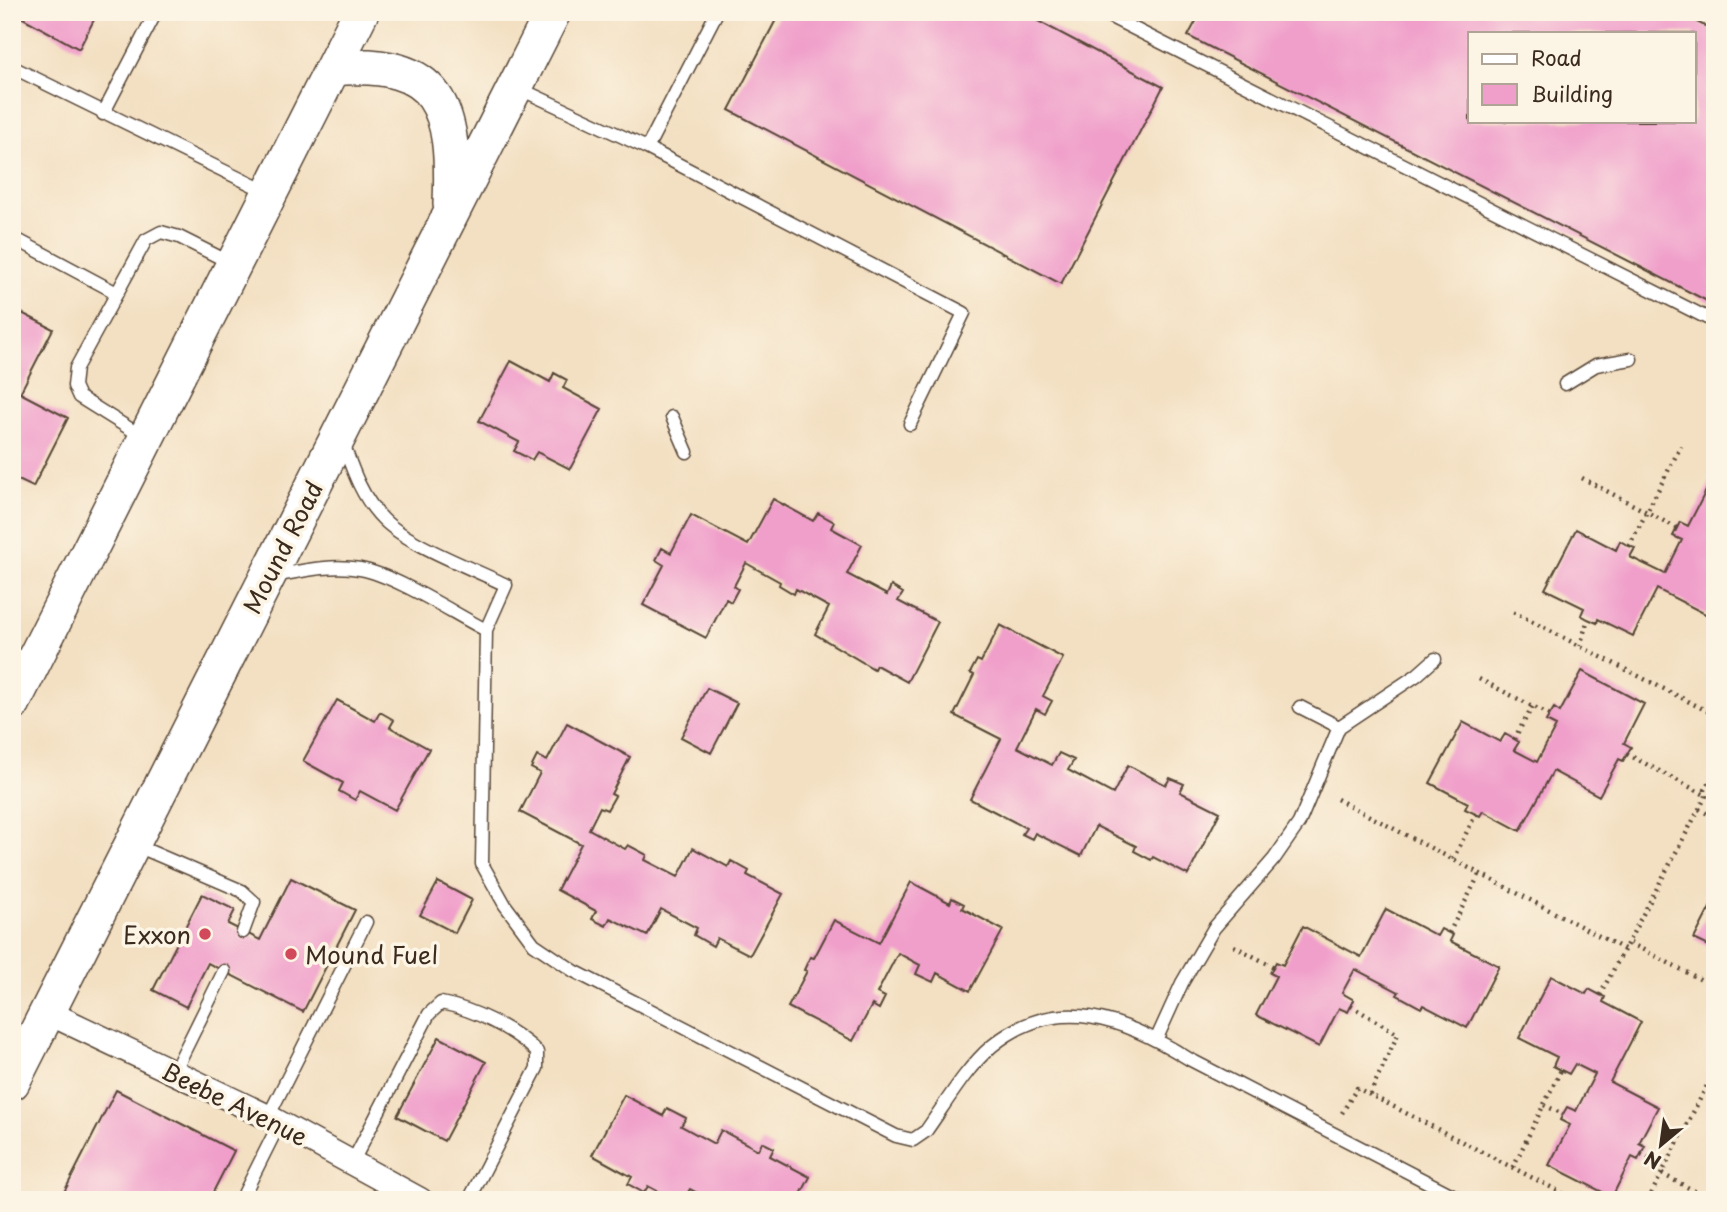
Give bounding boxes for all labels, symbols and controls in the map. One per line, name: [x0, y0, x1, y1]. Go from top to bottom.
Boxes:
legend: [1468, 32, 1696, 122]
text: Road: [1531, 41, 1582, 73]
text: Building: [1531, 77, 1613, 109]
street label: Mound Road: [233, 474, 331, 620]
place label: Exxon: [123, 916, 191, 952]
marker: Exxon: [197, 926, 213, 942]
place label: Mound Fuel: [305, 936, 438, 972]
marker: Mound Fuel: [283, 946, 299, 962]
street label: Beebe Avenue: [156, 1052, 314, 1154]
north arrow: [1626, 1110, 1696, 1180]
text: N: [1639, 1145, 1666, 1177]

